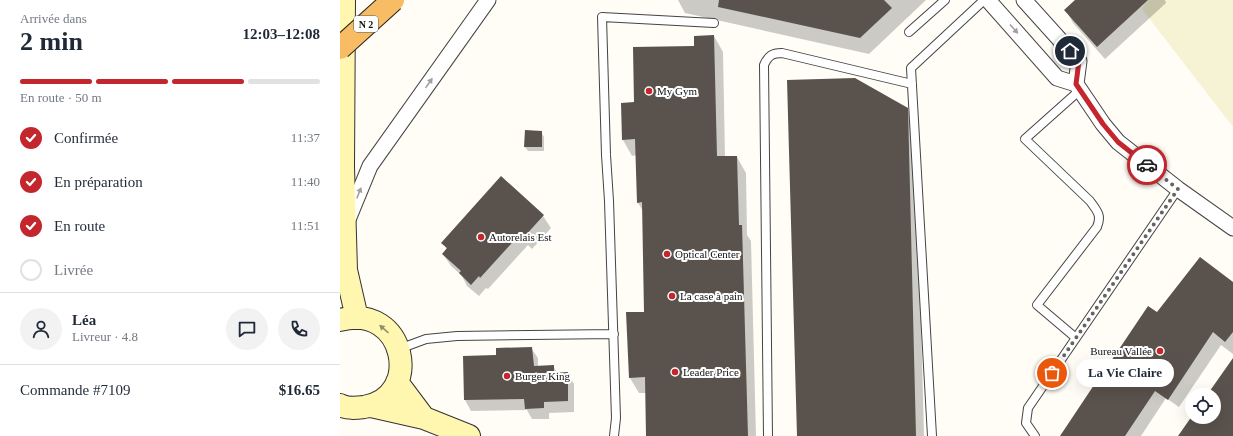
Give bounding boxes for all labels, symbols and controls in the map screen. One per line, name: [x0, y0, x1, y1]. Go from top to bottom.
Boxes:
text: Arrivée dans: [20, 11, 87, 26]
road number: N 2: [354, 16, 378, 32]
one-way arrow: [1009, 24, 1018, 34]
text: 12:03–12:08: [243, 26, 320, 42]
text: 2 min: [20, 27, 83, 56]
pin: [1053, 34, 1087, 68]
icon: home: [1059, 40, 1081, 62]
one-way arrow: [425, 78, 433, 89]
place label: My Gym: [657, 85, 697, 97]
marker: My Gym: [644, 86, 654, 96]
text: En route · 50 m: [20, 90, 102, 105]
icon: check: [20, 127, 42, 149]
text: Confirmée: [54, 130, 118, 146]
text: 11:37: [291, 130, 320, 145]
courier: [1127, 145, 1167, 185]
icon: car: [1136, 154, 1158, 176]
icon: check: [20, 171, 42, 193]
text: En préparation: [54, 174, 143, 190]
text: 11:40: [291, 174, 320, 189]
one-way arrow: [357, 186, 363, 198]
icon: check: [20, 215, 42, 237]
text: En route: [54, 218, 105, 234]
text: 11:51: [291, 218, 320, 233]
place label: Autorelais Est: [489, 231, 552, 243]
marker: Autorelais Est: [476, 232, 486, 242]
place label: Optical Center: [675, 248, 740, 260]
marker: Optical Center: [662, 249, 672, 259]
text: Livrée: [54, 262, 93, 278]
place label: La case à pain: [680, 290, 743, 302]
marker: La case à pain: [667, 291, 677, 301]
button: person: [20, 308, 62, 350]
button: chat: [226, 308, 268, 350]
button: phone: [278, 308, 320, 350]
text: Léa: [72, 312, 96, 328]
one-way arrow: [379, 325, 390, 334]
text: Livreur · 4.8: [72, 329, 138, 344]
place label: Bureau Vallée: [1090, 345, 1152, 357]
marker: Bureau Vallée: [1155, 346, 1165, 356]
pin: [1035, 356, 1069, 390]
callout: La Vie Claire: [1076, 359, 1174, 387]
icon: bag: [1041, 362, 1063, 384]
text: La Vie Claire: [1088, 365, 1162, 380]
place label: Leader Price: [683, 366, 739, 378]
marker: Leader Price: [670, 367, 680, 377]
place label: Burger King: [515, 370, 571, 382]
marker: Burger King: [502, 371, 512, 381]
text: Commande #7109: [20, 382, 130, 398]
text: $16.65: [279, 382, 320, 398]
map controls: [1185, 388, 1221, 424]
button: locate: [1185, 388, 1221, 424]

